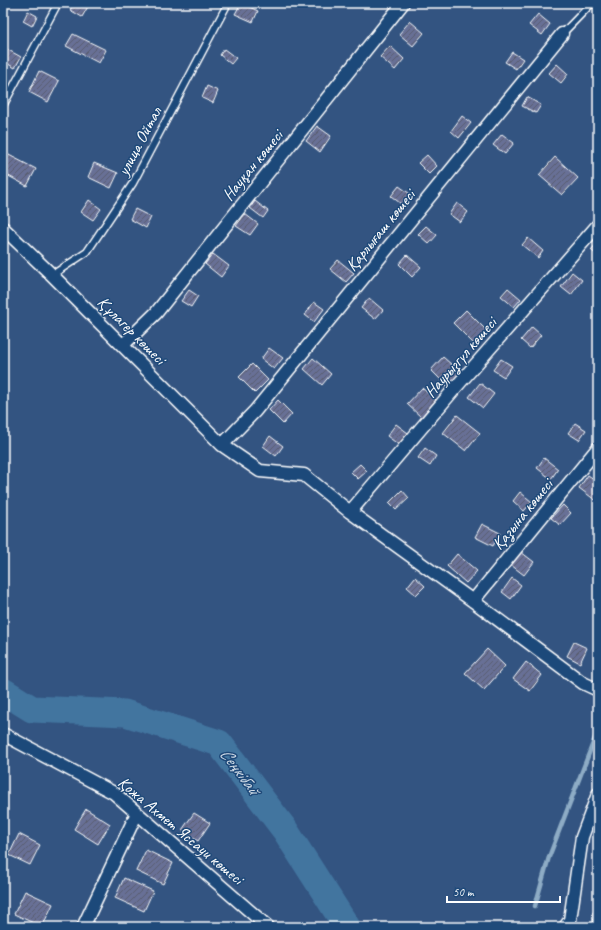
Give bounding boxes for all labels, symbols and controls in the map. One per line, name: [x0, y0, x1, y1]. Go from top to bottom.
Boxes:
street label: улица Ойтал: [112, 103, 167, 180]
street label: Науқан көшесі: [217, 124, 288, 205]
street label: Қарлығаш көшесі: [341, 184, 421, 275]
street label: Құлагер көшесі: [93, 292, 172, 370]
street label: Наурызгүл көшесі: [420, 311, 503, 403]
street label: Қазына көшесі: [487, 473, 559, 555]
water label: Сеңкібай: [215, 743, 267, 801]
street label: Қожа Ахмет Яссауи көшесі: [114, 772, 249, 890]
scale bar: [447, 878, 560, 904]
text: 50 m: [453, 884, 475, 900]

